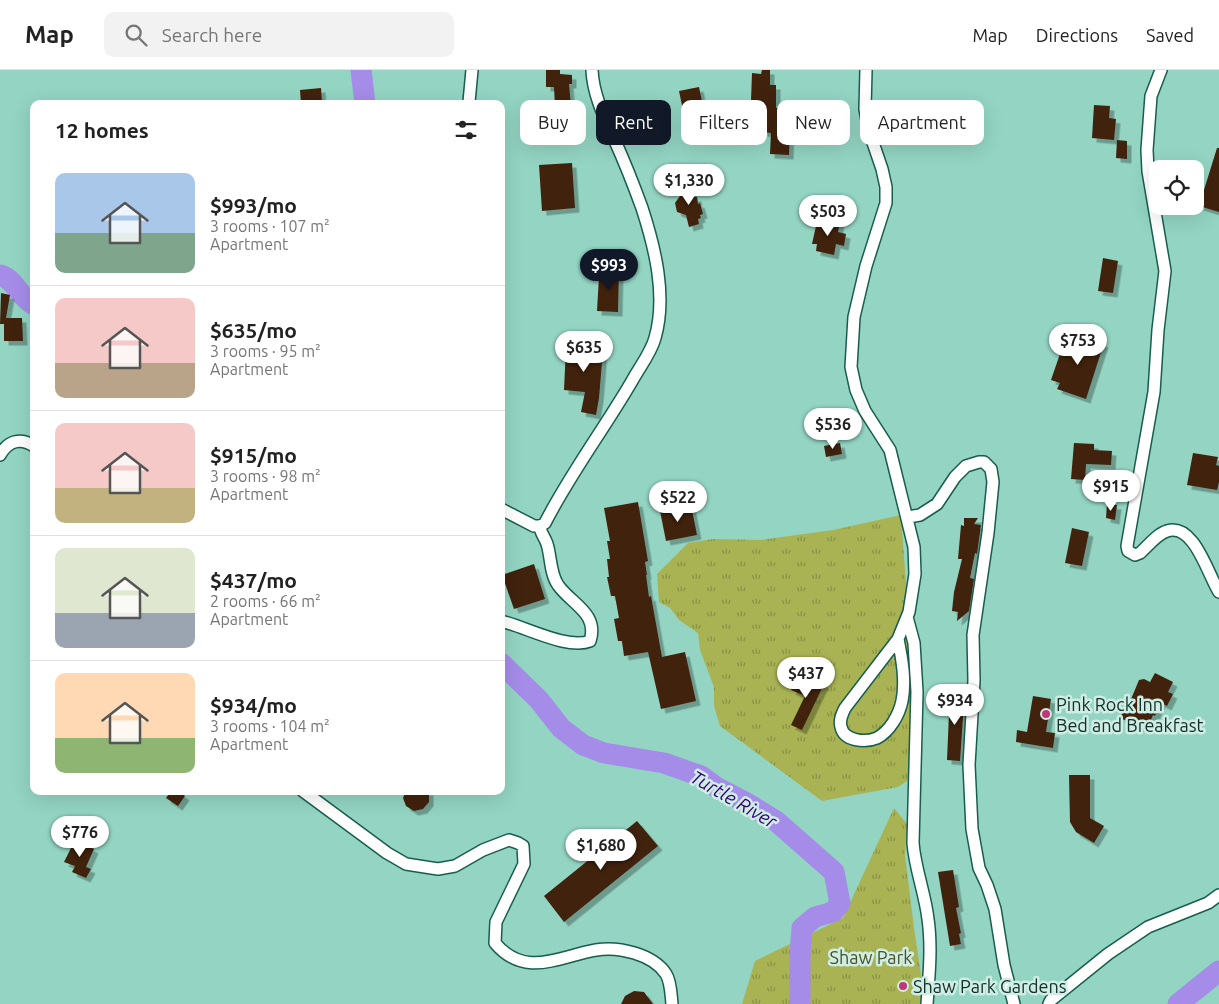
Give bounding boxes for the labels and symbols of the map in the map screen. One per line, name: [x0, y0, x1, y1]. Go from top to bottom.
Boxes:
pin: $1,330: [648, 164, 730, 206]
pin: $503: [798, 194, 858, 237]
pin: $993: [579, 248, 639, 291]
pin: $753: [1048, 324, 1108, 366]
pin: $635: [554, 330, 614, 373]
pin: $536: [803, 408, 863, 450]
pin: $915: [1081, 470, 1141, 512]
pin: $522: [648, 480, 708, 523]
pin: $437: [776, 656, 836, 699]
pin: $934: [925, 684, 985, 726]
place label: Pink Rock Inn Bed and Breakfast: [1056, 694, 1204, 735]
marker: Pink Rock Inn Bed and Breakfast: [1040, 708, 1052, 720]
water label: Turtle River: [687, 766, 782, 833]
pin: $776: [50, 816, 110, 858]
pin: $1,680: [560, 828, 642, 871]
park label: Shaw Park: [830, 947, 912, 967]
place label: Shaw Park Gardens: [913, 976, 1067, 996]
marker: Shaw Park Gardens: [897, 980, 909, 992]

